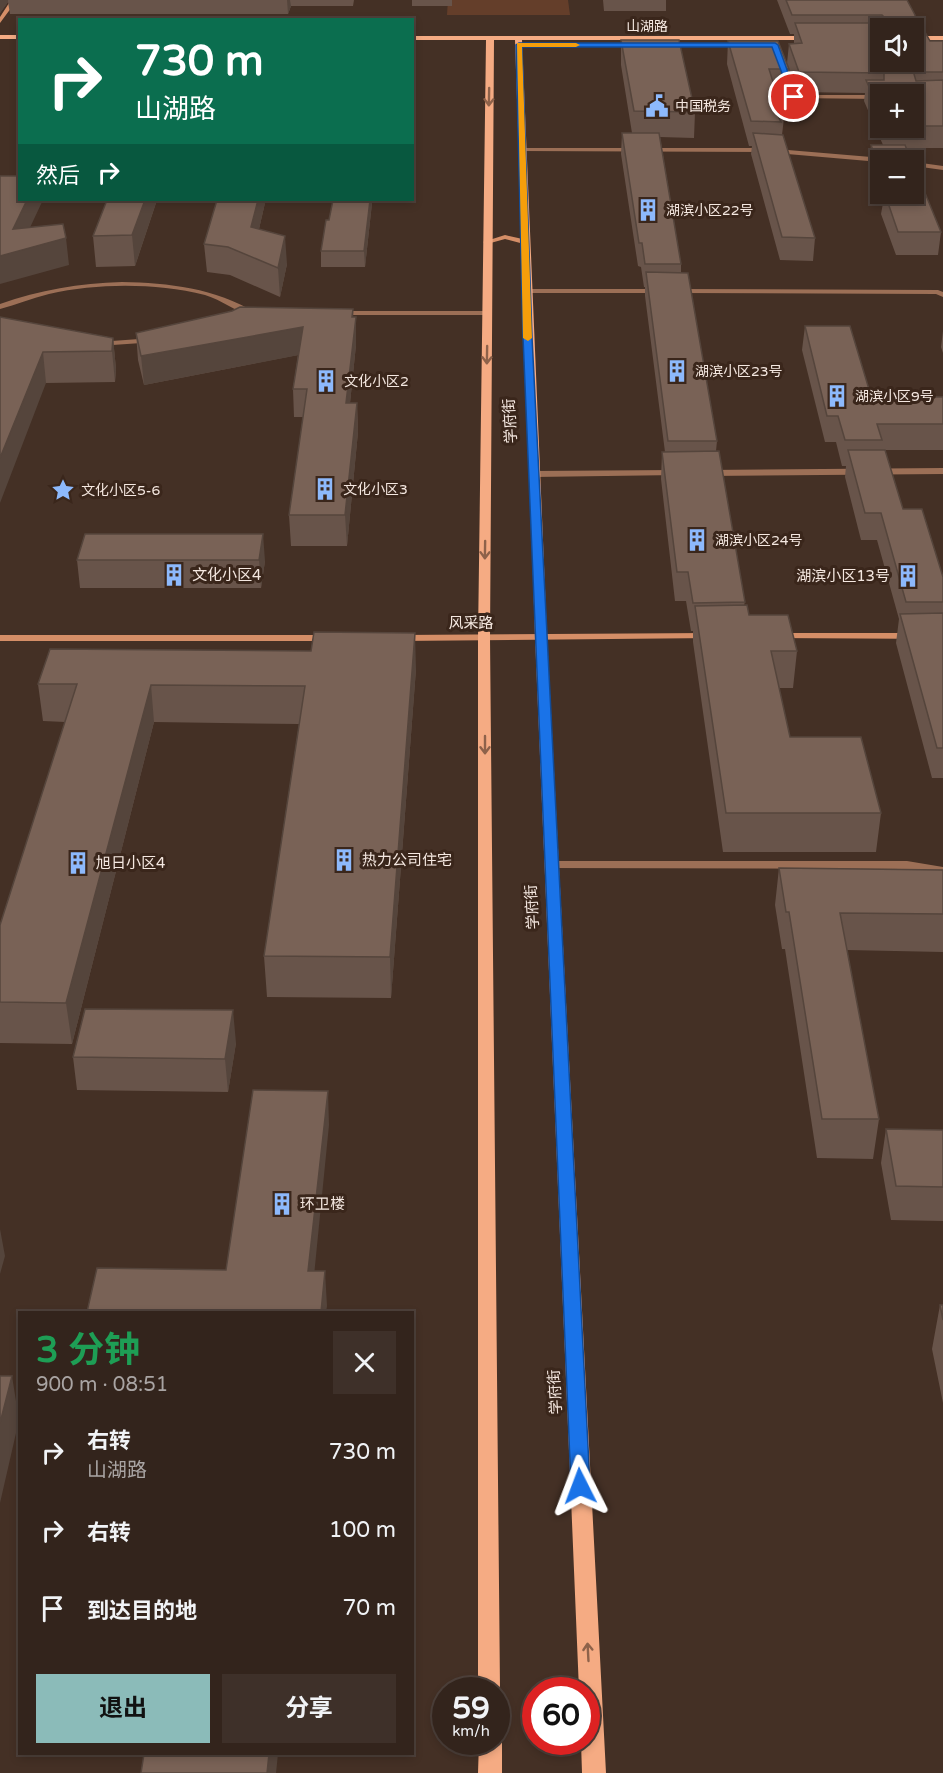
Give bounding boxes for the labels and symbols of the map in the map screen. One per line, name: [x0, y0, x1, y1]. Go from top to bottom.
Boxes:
street label: 山湖路: [626, 18, 668, 35]
pin: [768, 71, 819, 122]
one-way arrow: [483, 87, 494, 107]
public building icon: 中国税务: [644, 93, 670, 119]
place label: 中国税务: [675, 98, 731, 115]
building icon: 湖滨小区22号: [635, 197, 661, 223]
place label: 湖滨小区22号: [666, 202, 754, 219]
one-way arrow: [481, 345, 493, 365]
building icon: 湖滨小区23号: [664, 358, 690, 384]
place label: 湖滨小区23号: [695, 363, 783, 380]
building icon: 文化小区2: [313, 368, 339, 394]
place label: 文化小区2: [344, 373, 409, 390]
building icon: 湖滨小区9号: [824, 383, 850, 409]
place label: 湖滨小区9号: [855, 388, 934, 405]
street label: 学府街: [500, 398, 520, 444]
building icon: 文化小区3: [312, 476, 338, 502]
place icon: 文化小区5-6: [50, 477, 76, 503]
place label: 文化小区3: [343, 481, 408, 498]
place label: 文化小区5-6: [81, 482, 161, 499]
building icon: 湖滨小区24号: [684, 527, 710, 553]
place label: 湖滨小区24号: [715, 532, 803, 549]
one-way arrow: [479, 540, 491, 560]
building icon: 文化小区4: [161, 562, 187, 588]
building icon: 湖滨小区13号: [895, 563, 921, 589]
place label: 文化小区4: [192, 566, 261, 584]
place label: 湖滨小区13号: [796, 567, 890, 585]
street label: 风采路: [448, 614, 494, 632]
one-way arrow: [479, 735, 491, 755]
building icon: 热力公司住宅: [331, 847, 357, 873]
building icon: 旭日小区4: [65, 850, 91, 876]
place label: 热力公司住宅: [362, 851, 452, 869]
place label: 旭日小区4: [96, 854, 165, 872]
street label: 学府街: [522, 884, 542, 930]
building icon: 环卫楼: [269, 1191, 295, 1217]
place label: 环卫楼: [300, 1195, 345, 1213]
street label: 学府街: [545, 1369, 565, 1415]
position arrow: [548, 1454, 612, 1518]
one-way arrow: [583, 1642, 594, 1662]
speed limit sign: 60: [522, 1677, 600, 1755]

